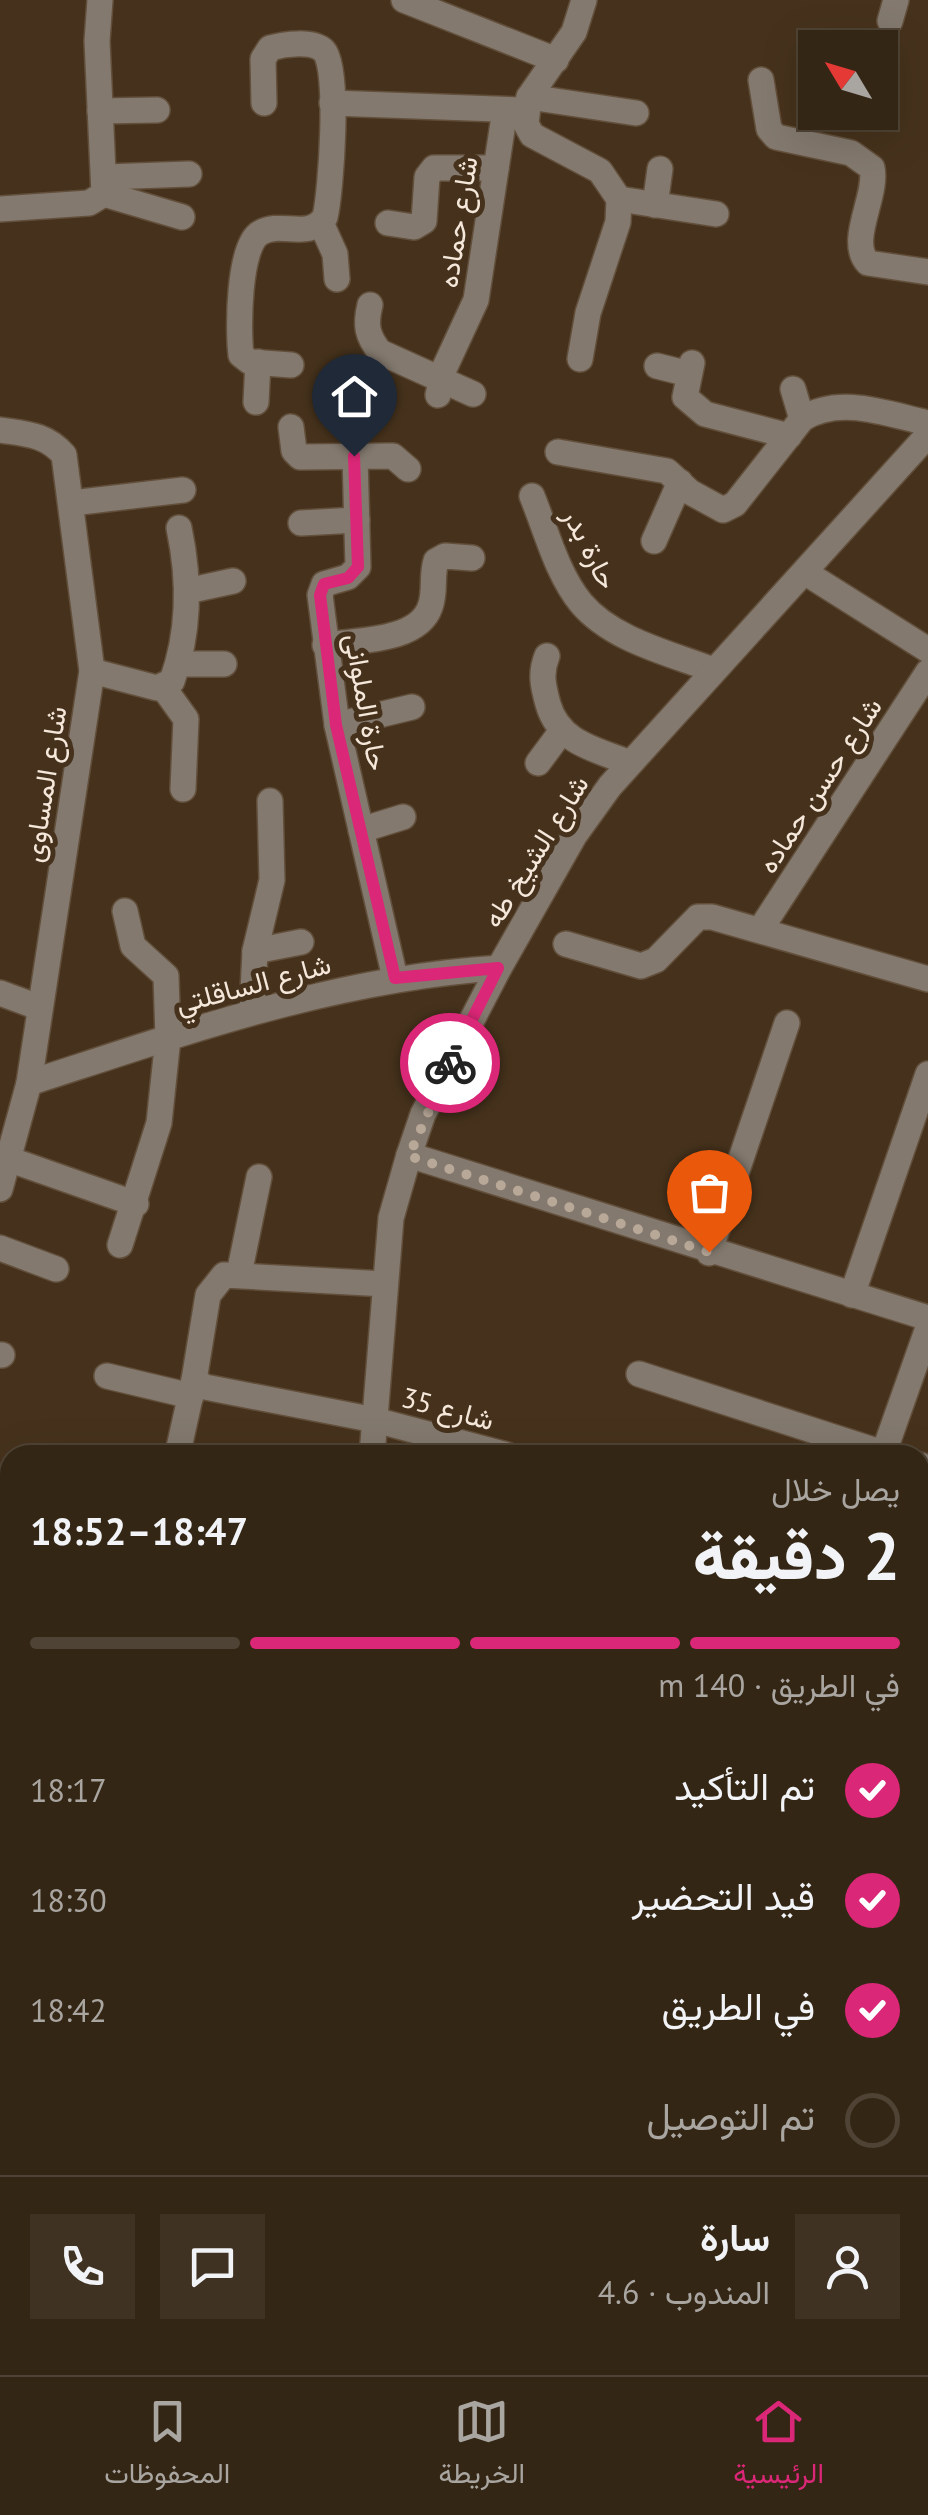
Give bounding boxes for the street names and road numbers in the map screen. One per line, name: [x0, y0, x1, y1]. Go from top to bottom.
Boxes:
street label: شارع حماده: [428, 154, 487, 290]
street label: حارة بدر: [554, 500, 627, 595]
street label: حارة الملوانى: [337, 631, 397, 773]
street label: شارع حسن حماده: [748, 690, 890, 881]
street label: شارع المساوى: [13, 703, 76, 865]
street label: شارع الشيخ طه: [473, 768, 598, 935]
street label: شارع الساقلتي: [171, 945, 336, 1026]
street label: شارع 35: [397, 1378, 498, 1439]

